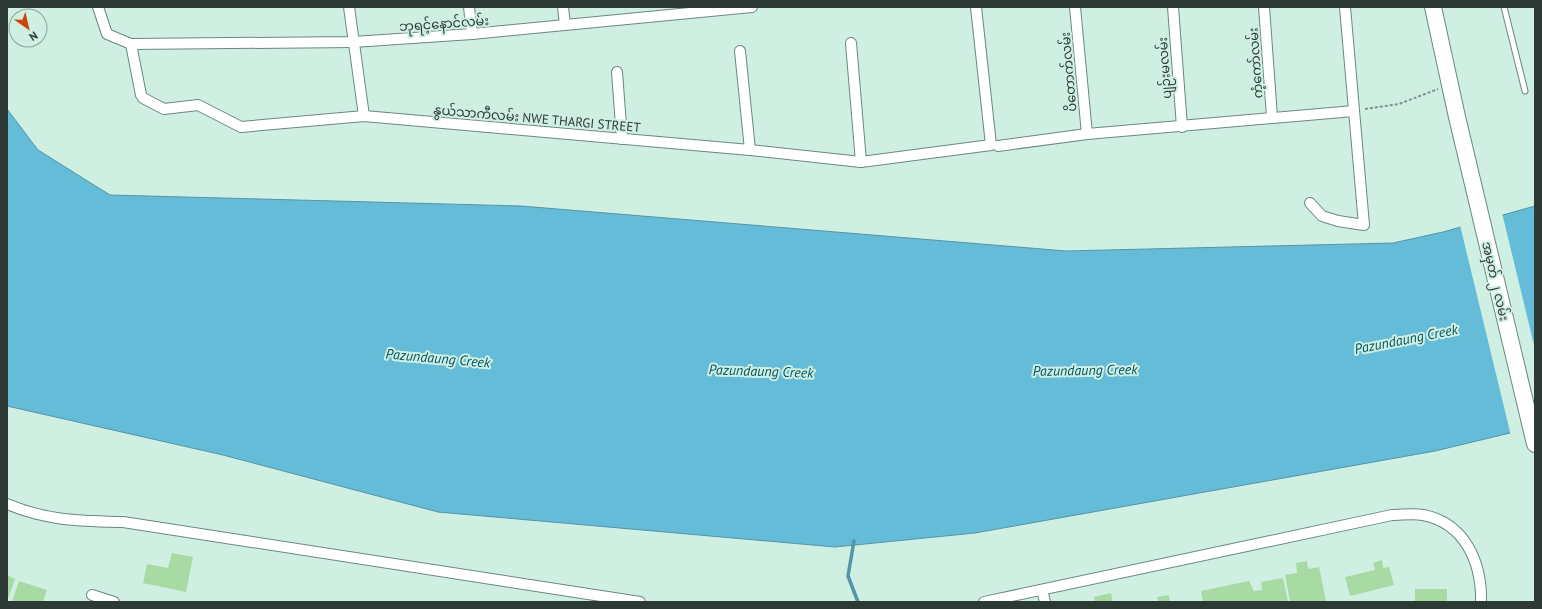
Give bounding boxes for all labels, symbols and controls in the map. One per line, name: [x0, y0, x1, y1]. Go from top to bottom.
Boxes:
north arrow: [8, 8, 48, 48]
street label: ဘုရင့်နောင်လမ်း: [399, 12, 490, 37]
street label: ကံ့ကော်လမ်း: [1245, 27, 1266, 99]
text: N: [27, 28, 41, 44]
street label: ပိတောက်လမ်း: [1057, 31, 1080, 112]
street label: ပျဉ်းမလမ်း: [1154, 36, 1177, 99]
street label: နွယ်သာကီလမ်း NWE THARGI STREET: [432, 101, 641, 138]
street label: အမှတ် ၂ လမ်း: [1476, 240, 1513, 323]
water label: Pazundaung Creek: [1353, 320, 1460, 358]
water label: Pazundaung Creek: [385, 344, 492, 372]
water label: Pazundaung Creek: [708, 360, 814, 382]
water label: Pazundaung Creek: [1032, 360, 1138, 380]

